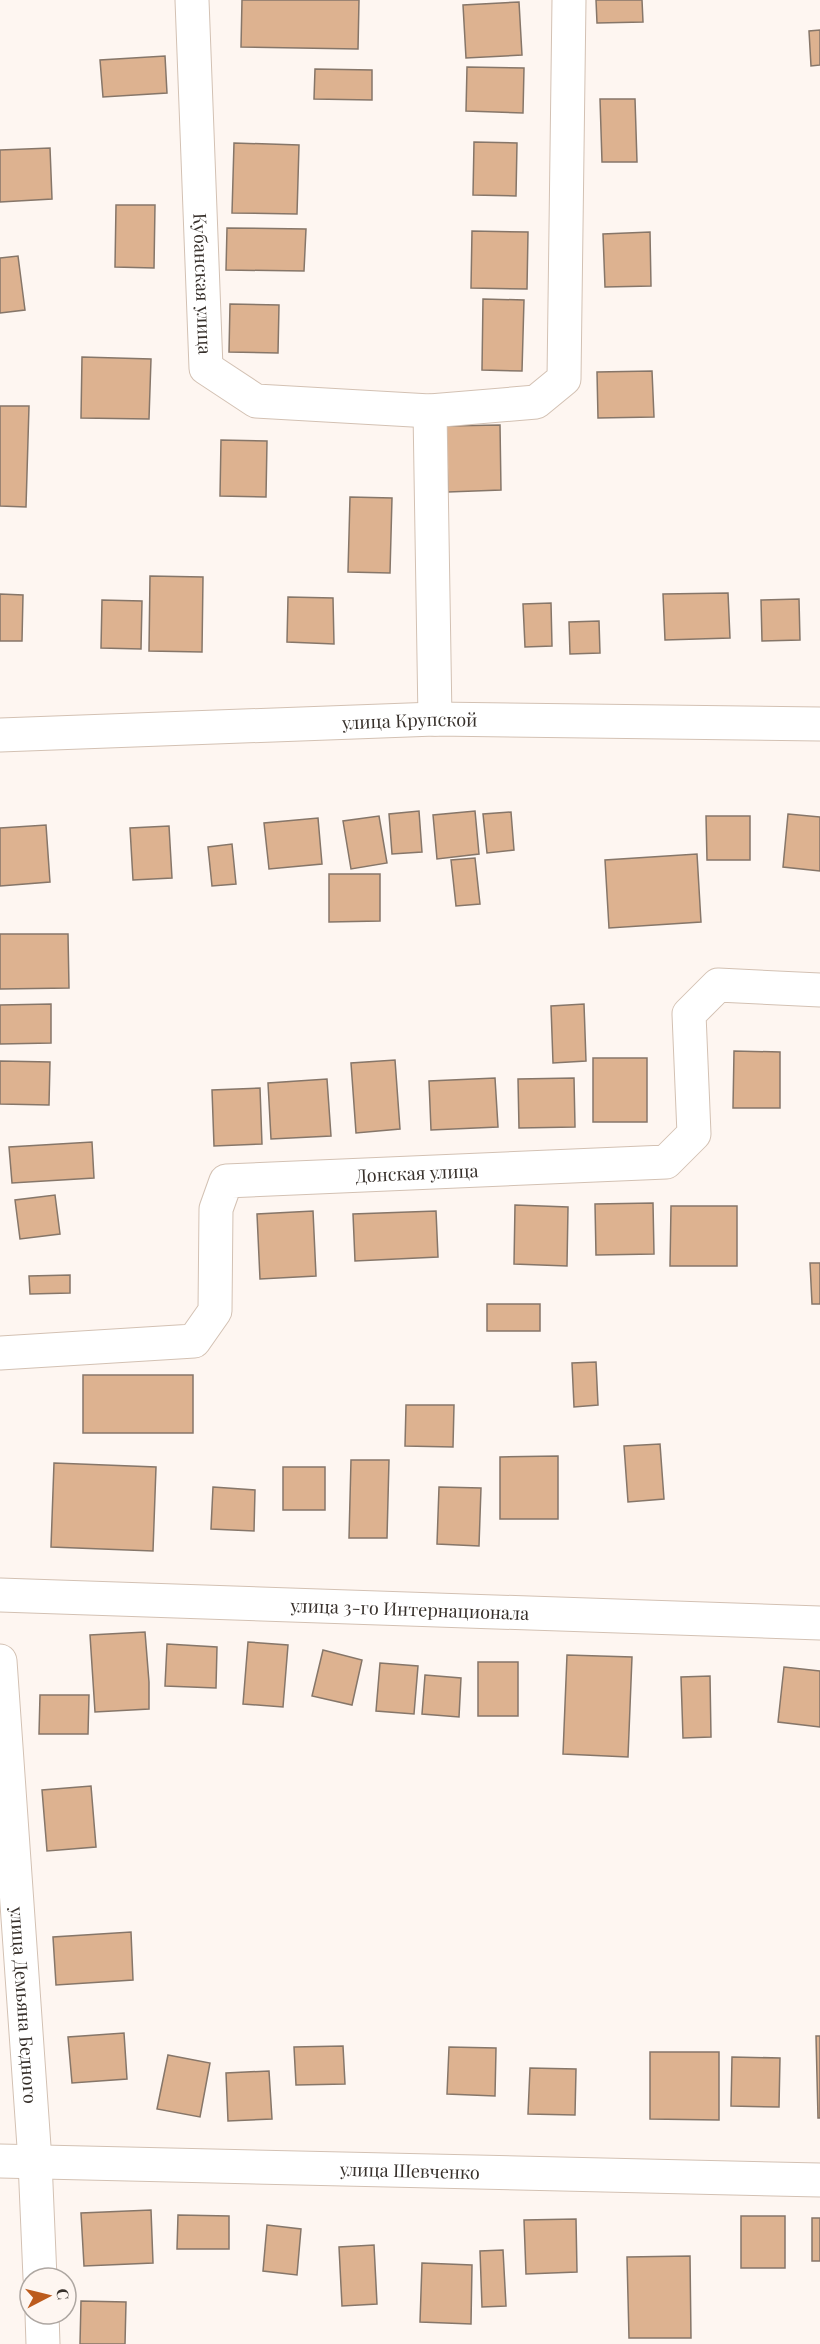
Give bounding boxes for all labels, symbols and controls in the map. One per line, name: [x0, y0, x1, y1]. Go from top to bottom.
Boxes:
street label: Кубанская улица: [188, 213, 217, 355]
street label: улица Крупской: [341, 707, 478, 734]
street label: Донская улица: [355, 1158, 479, 1187]
street label: улица 3-го Интернационала: [289, 1593, 530, 1625]
street label: улица Демьяна Бедного: [5, 1905, 43, 2105]
street label: улица Шевченко: [339, 2157, 480, 2184]
north arrow: [18, 2266, 78, 2326]
text: С: [52, 2287, 74, 2301]

